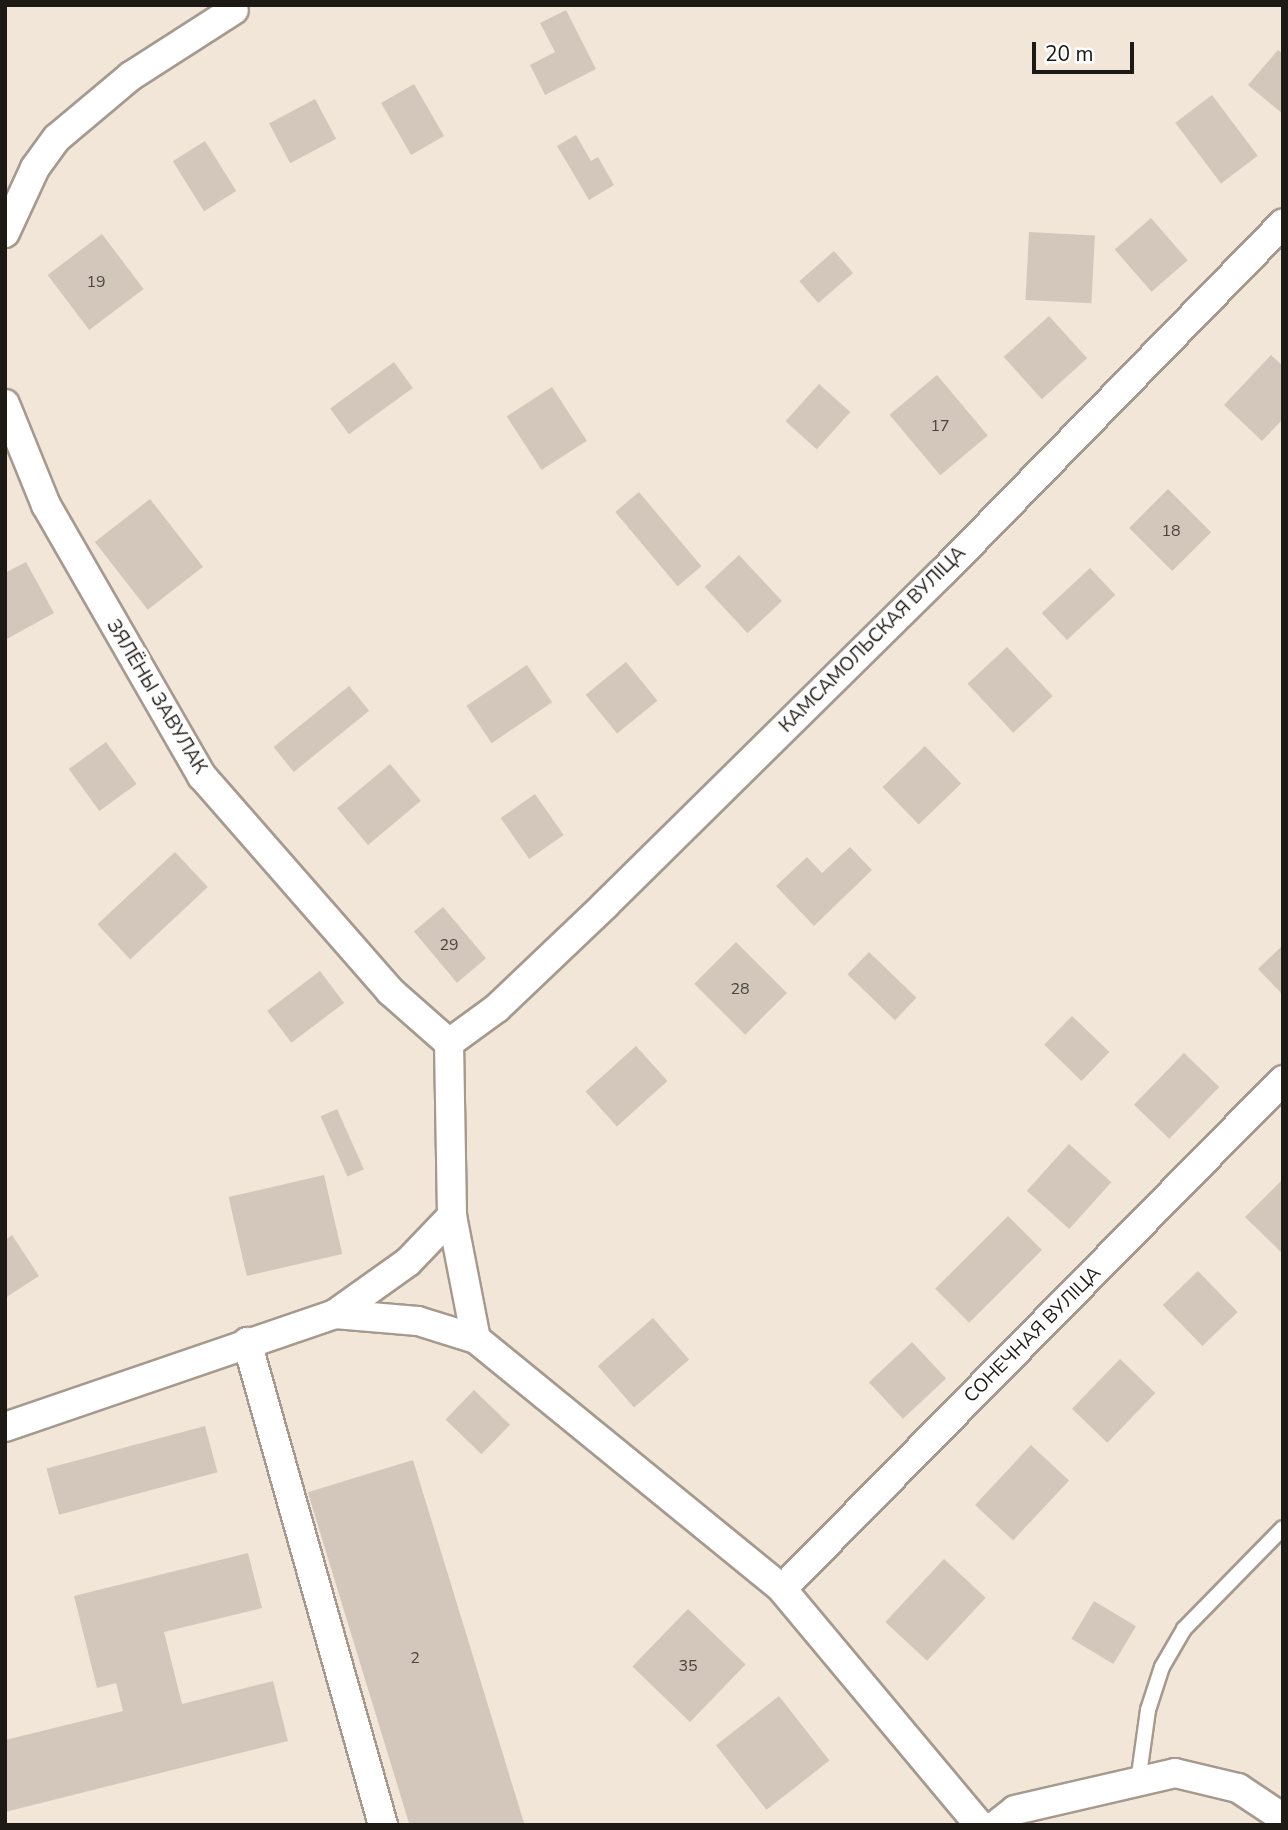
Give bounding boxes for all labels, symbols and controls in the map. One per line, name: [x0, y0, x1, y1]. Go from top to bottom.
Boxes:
scale bar: [1036, 28, 1138, 72]
text: 20 m: [1045, 40, 1094, 68]
house number: 19: [86, 272, 106, 292]
house number: 17: [930, 416, 950, 436]
house number: 18: [1161, 521, 1181, 541]
street label: КАМСАМОЛЬСКАЯ ВУЛІЦА: [775, 542, 971, 738]
street label: ЗЯЛЁНЫ ЗАВУЛАК: [101, 616, 211, 778]
house number: 29: [439, 935, 459, 955]
house number: 28: [730, 979, 750, 999]
street label: СОНЕЧНАЯ ВУЛІЦА: [960, 1262, 1106, 1408]
house number: 2: [410, 1648, 420, 1668]
house number: 35: [678, 1656, 698, 1676]

